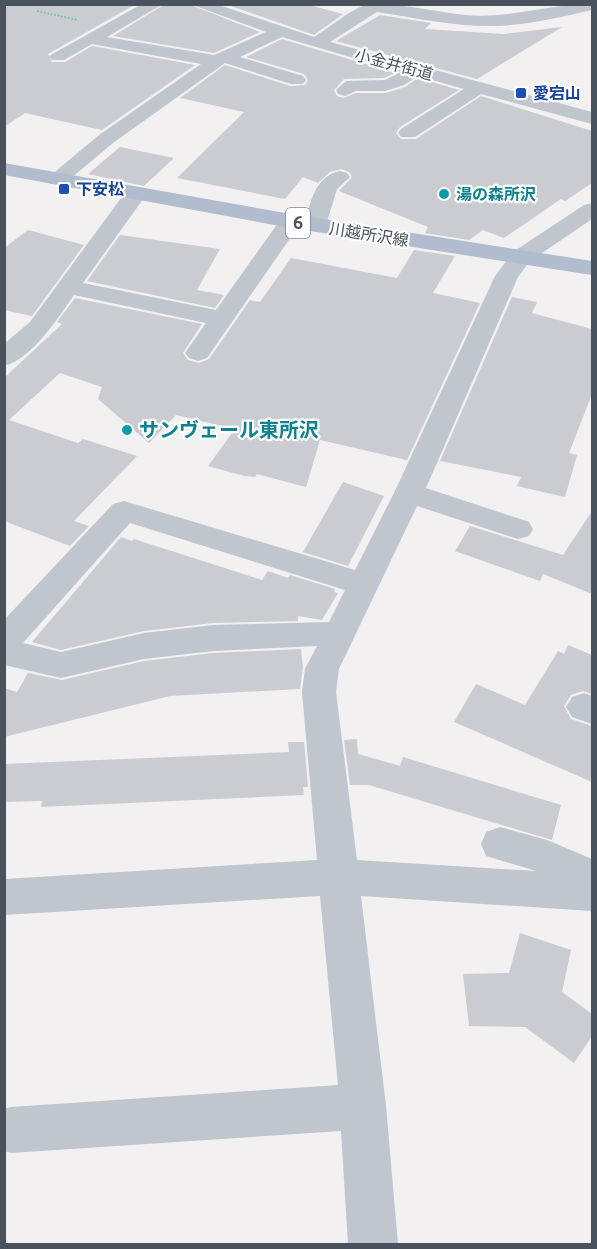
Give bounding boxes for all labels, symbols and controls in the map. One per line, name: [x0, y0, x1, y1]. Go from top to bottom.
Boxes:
street label: 小金井街道: [353, 45, 435, 83]
place label: 愛宕山: [533, 84, 581, 102]
marker: 愛宕山: [514, 86, 528, 100]
place label: 下安松: [76, 180, 124, 198]
marker: 下安松: [57, 182, 71, 196]
place label: 湯の森所沢: [456, 185, 536, 203]
marker: 湯の森所沢: [437, 187, 451, 201]
road number: 6: [286, 208, 310, 238]
street label: 川越所沢線: [328, 219, 410, 249]
place label: サンヴェール東所沢: [139, 418, 319, 441]
marker: サンヴェール東所沢: [120, 423, 134, 437]

